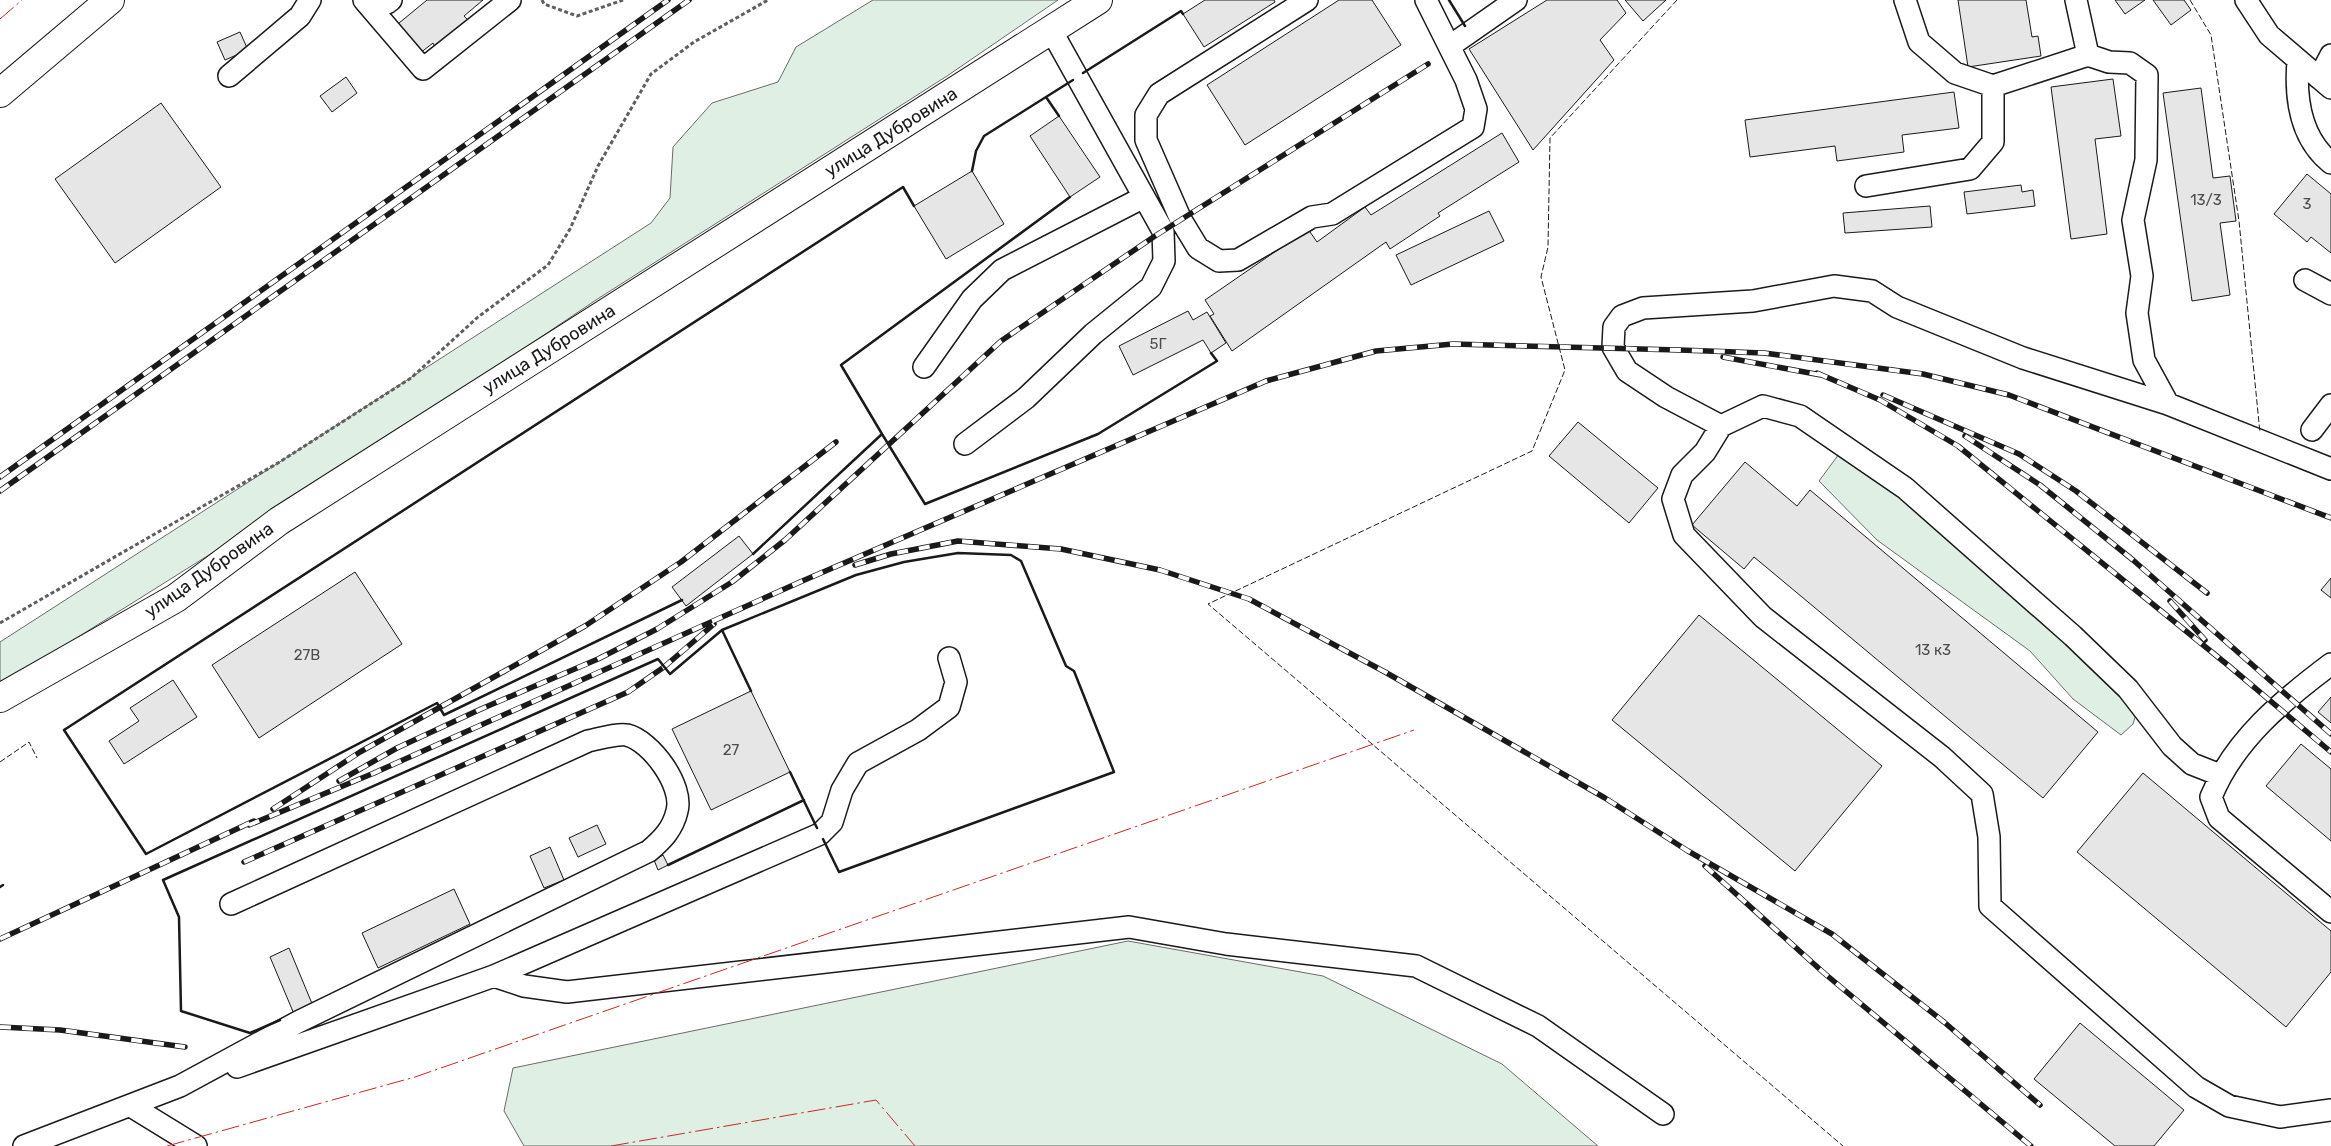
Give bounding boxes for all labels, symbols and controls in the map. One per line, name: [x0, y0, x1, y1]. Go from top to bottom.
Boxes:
street label: улица Дубровина: [821, 82, 961, 182]
house number: 13/3: [2190, 191, 2222, 209]
house number: 3: [2302, 195, 2312, 213]
street label: улица Дубровина: [479, 299, 619, 399]
house number: 5Г: [1150, 335, 1167, 353]
street label: улица Дубровина: [140, 517, 278, 623]
house number: 13 к3: [1915, 641, 1951, 659]
house number: 27В: [294, 646, 320, 664]
house number: 27: [723, 741, 740, 759]

